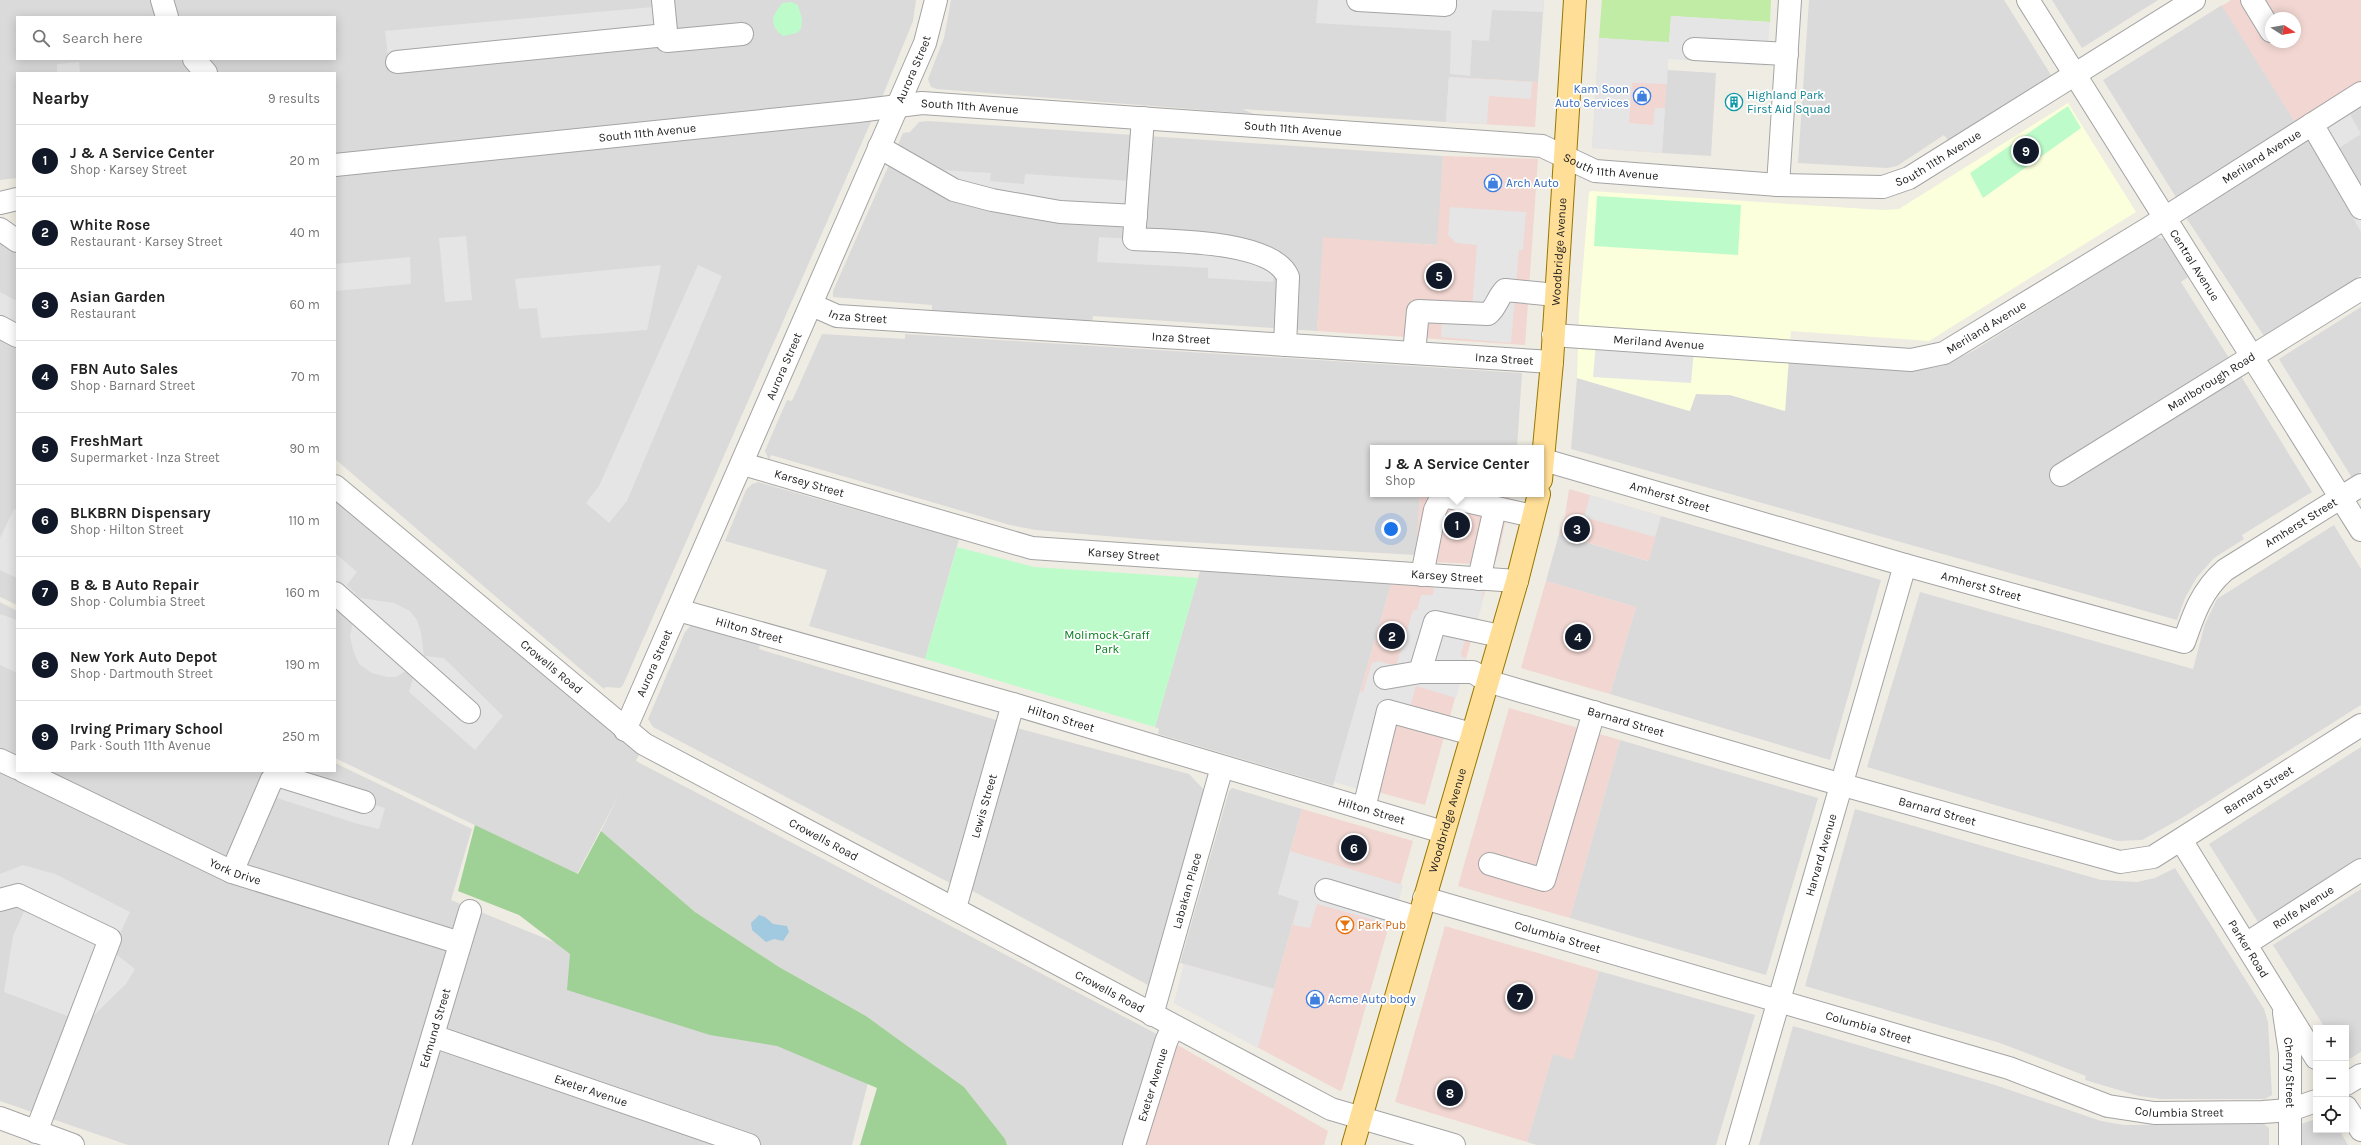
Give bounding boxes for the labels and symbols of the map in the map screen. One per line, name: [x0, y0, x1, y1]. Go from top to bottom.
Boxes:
north arrow: [2265, 12, 2301, 48]
street label: Aurora Street: [893, 34, 934, 105]
place label: Kam Soon Auto Services: [1555, 82, 1629, 110]
shop icon: Kam Soon Auto Services: [1632, 86, 1652, 106]
place label: Highland Park First Aid Squad: [1747, 88, 1831, 116]
building icon: Highland Park First Aid Squad: [1724, 92, 1744, 112]
street label: South 11th Avenue: [920, 96, 1019, 117]
street label: South 11th Avenue: [1244, 118, 1342, 139]
street label: South 11th Avenue: [598, 121, 697, 145]
street label: Meriland Avenue: [2219, 126, 2304, 187]
street label: South 11th Avenue: [1893, 128, 1984, 189]
pin: 9: [2013, 136, 2039, 166]
street label: South 11th Avenue: [1561, 150, 1659, 183]
shop icon: Arch Auto: [1483, 173, 1503, 193]
place label: Arch Auto: [1506, 176, 1559, 190]
street label: Woodbridge Avenue: [1549, 197, 1569, 306]
street label: Central Avenue: [2167, 227, 2222, 303]
pin: 5: [1426, 261, 1452, 291]
street label: Meriland Avenue: [1944, 298, 2029, 357]
street label: Inza Street: [826, 306, 888, 326]
street label: Inza Street: [1151, 329, 1211, 347]
street label: Aurora Street: [763, 330, 805, 402]
street label: Meriland Avenue: [1613, 332, 1705, 353]
street label: Marlborough Road: [2165, 349, 2258, 414]
street label: Inza Street: [1475, 350, 1535, 368]
street label: Karsey Street: [773, 466, 846, 500]
street label: Amherst Street: [1628, 478, 1712, 515]
street label: Amherst Street: [2262, 494, 2340, 550]
pin: 1: [1444, 510, 1470, 540]
pin: 3: [1564, 514, 1590, 544]
your location: [1381, 519, 1401, 539]
street label: Karsey Street: [1087, 545, 1161, 564]
street label: Karsey Street: [1411, 567, 1484, 586]
street label: Amherst Street: [1940, 568, 2023, 604]
street label: Hilton Street: [714, 614, 785, 646]
pin: 2: [1379, 621, 1405, 651]
pin: 4: [1565, 622, 1591, 652]
street label: Aurora Street: [633, 627, 675, 699]
park label: Molimock-Graff Park: [1064, 628, 1151, 656]
street label: Crowells Road: [518, 637, 585, 697]
street label: Hilton Street: [1026, 702, 1097, 735]
street label: Barnard Street: [1586, 704, 1666, 740]
street label: Barnard Street: [2221, 763, 2296, 817]
street label: Woodbridge Avenue: [1426, 767, 1469, 874]
street label: Lewis Street: [968, 772, 1000, 840]
street label: Hilton Street: [1336, 794, 1407, 827]
street label: Barnard Street: [1897, 794, 1978, 829]
street label: Harvard Avenue: [1802, 812, 1840, 898]
street label: Crowells Road: [787, 815, 861, 864]
pin: 6: [1341, 833, 1367, 863]
street label: Labakan Place: [1170, 851, 1204, 931]
street label: York Drive: [207, 855, 263, 888]
street label: Rolfe Avenue: [2270, 882, 2336, 932]
bar icon: Park Pub: [1335, 915, 1355, 935]
street label: Parker Road: [2225, 917, 2272, 980]
place label: Park Pub: [1358, 918, 1406, 932]
street label: Columbia Street: [1513, 918, 1603, 956]
street label: Crowells Road: [1073, 967, 1147, 1016]
pin: 7: [1507, 982, 1533, 1012]
street label: Edmund Street: [416, 986, 454, 1070]
shop icon: Acme Auto body: [1305, 989, 1325, 1009]
place label: Acme Auto body: [1328, 992, 1416, 1006]
street label: Columbia Street: [1824, 1008, 1914, 1046]
street label: Cherry Street: [2281, 1036, 2297, 1108]
street label: Exeter Avenue: [1135, 1046, 1171, 1123]
street label: Exeter Avenue: [552, 1071, 629, 1110]
pin: 8: [1437, 1078, 1463, 1108]
street label: Columbia Street: [2134, 1103, 2224, 1120]

